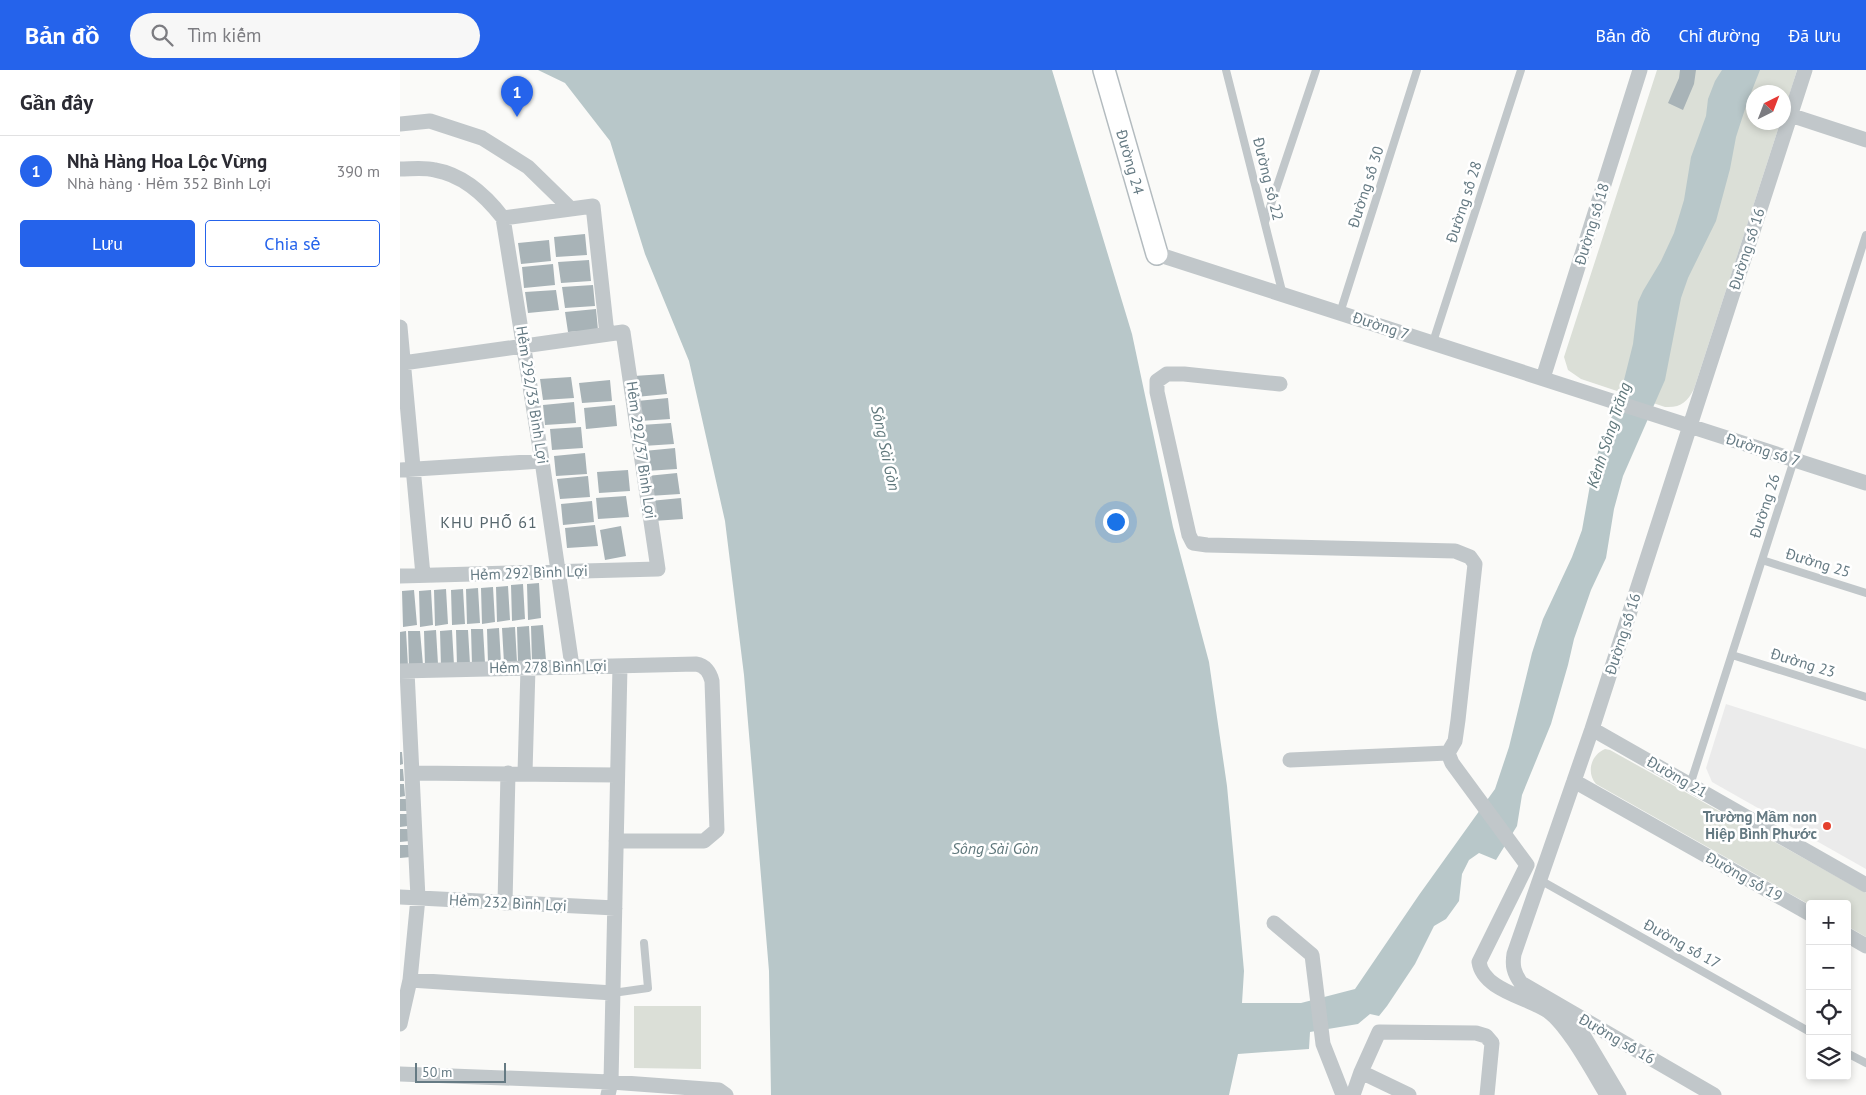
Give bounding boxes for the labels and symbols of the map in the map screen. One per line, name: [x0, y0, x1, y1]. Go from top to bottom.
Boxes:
pin: 1: [501, 76, 533, 117]
north arrow: [1746, 85, 1791, 130]
street label: Đường 24: [1112, 126, 1149, 196]
street label: Đường số 22: [1249, 135, 1288, 222]
street label: Đường số 30: [1343, 144, 1388, 231]
street label: Đường số 28: [1441, 159, 1486, 246]
street label: Đường số 18: [1570, 181, 1613, 268]
street label: Đường số 16: [1724, 206, 1769, 293]
street label: Đường 7: [1350, 307, 1412, 344]
street label: Hẻm 292/33 Bình Lợi: [512, 324, 553, 465]
street label: Hẻm 292/37 Bình Lợi: [622, 380, 661, 520]
water label: Kênh Sông Trăng: [1582, 380, 1634, 490]
water label: Sông Sài Gòn: [867, 404, 905, 492]
street label: Đường số 7: [1723, 428, 1802, 470]
street label: Đường 26: [1745, 471, 1784, 541]
your location: [1103, 509, 1129, 535]
district label: KHU PHỐ 61: [440, 512, 538, 532]
street label: Đường 25: [1783, 543, 1853, 581]
street label: Hẻm 292 Bình Lợi: [470, 561, 588, 584]
street label: Đường số 16: [1600, 591, 1645, 678]
street label: Đường 23: [1768, 643, 1838, 681]
street label: Hẻm 278 Bình Lợi: [489, 656, 607, 677]
street label: Đường 21: [1643, 751, 1711, 801]
place label: Trường Mầm non Hiệp Bình Phước: [1703, 807, 1818, 843]
marker: Trường Mầm non Hiệp Bình Phước: [1821, 820, 1833, 832]
water label: Sông Sài Gòn: [952, 838, 1038, 858]
street label: Đường số 19: [1702, 847, 1786, 905]
street label: Hẻm 232 Bình Lợi: [449, 890, 567, 915]
street label: Đường số 17: [1640, 914, 1724, 972]
street label: Đường số 16: [1575, 1009, 1659, 1068]
scale bar: [415, 1060, 506, 1083]

